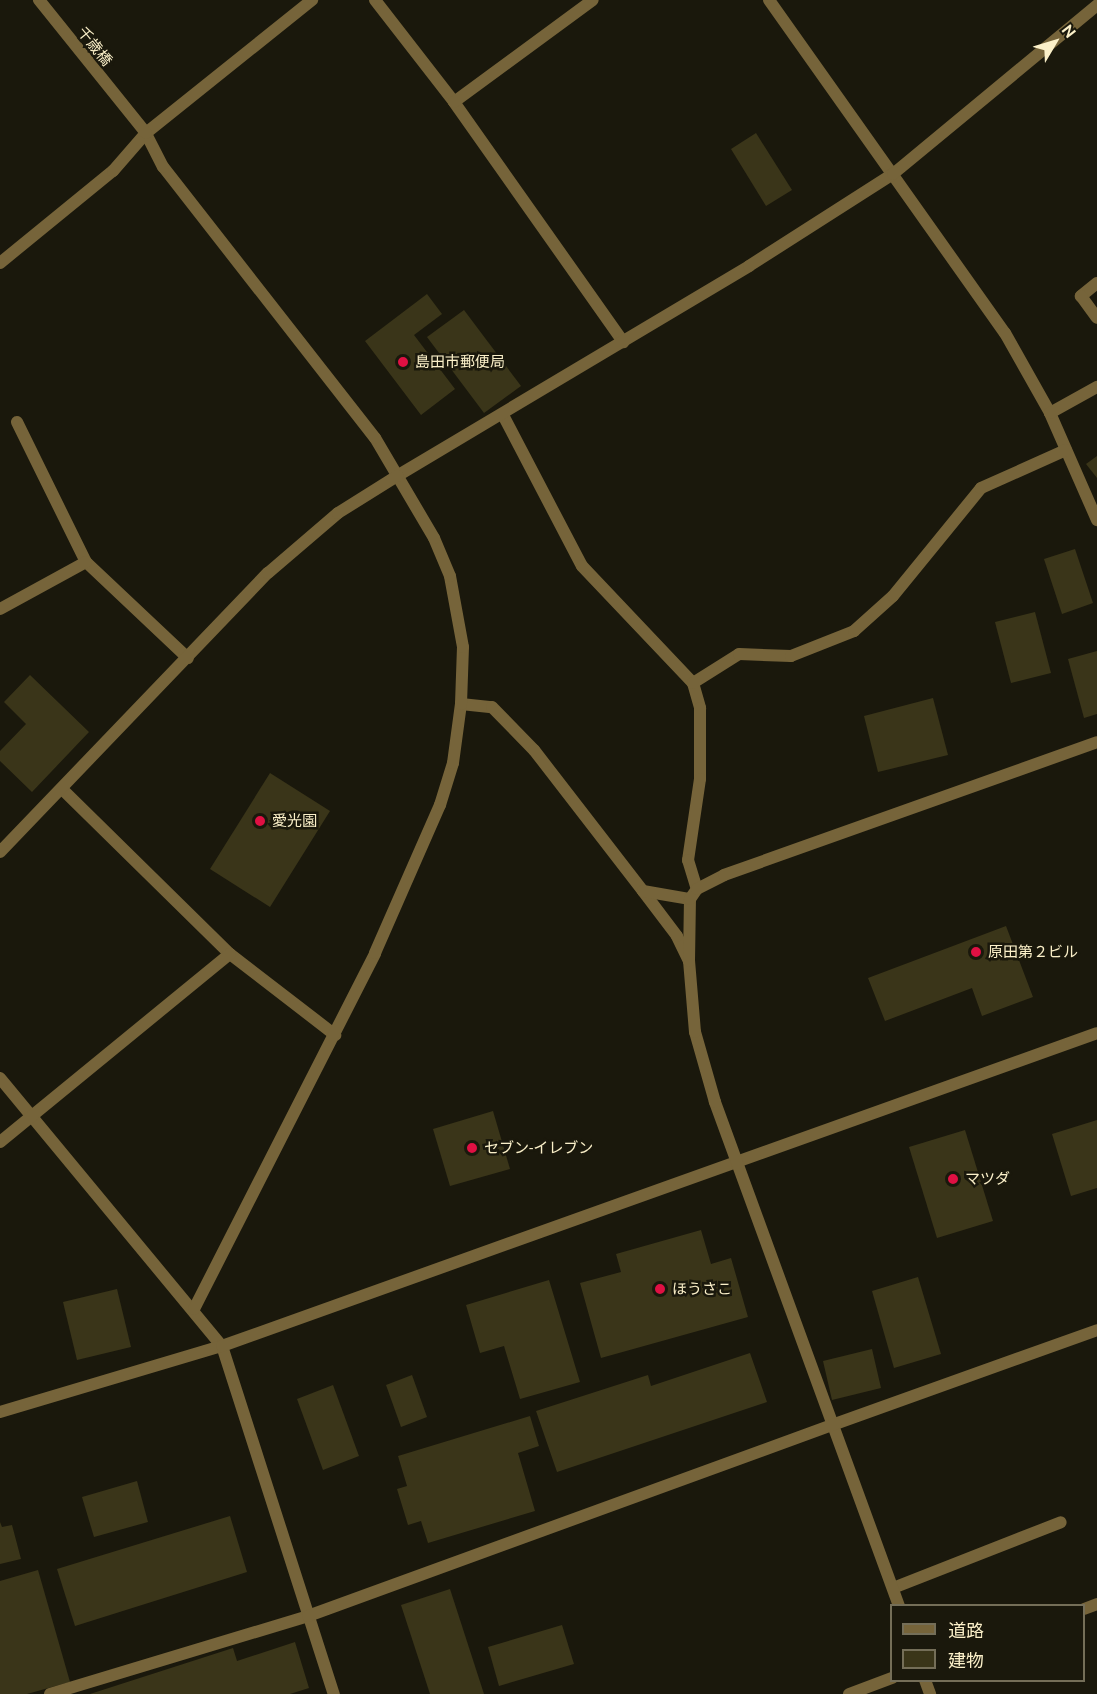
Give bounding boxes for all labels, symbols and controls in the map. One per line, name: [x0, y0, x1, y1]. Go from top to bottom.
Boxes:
north arrow: [1025, 12, 1085, 72]
text: N: [1058, 21, 1080, 41]
street label: 千歳橋: [74, 23, 116, 69]
place label: 島田市郵便局: [415, 353, 505, 371]
marker: 島田市郵便局: [396, 355, 410, 369]
place label: 愛光園: [272, 812, 317, 830]
marker: 愛光園: [253, 814, 267, 828]
place label: 原田第２ビル: [988, 943, 1078, 961]
marker: 原田第２ビル: [969, 945, 983, 959]
place label: セブン-イレブン: [484, 1139, 593, 1157]
marker: セブン-イレブン: [465, 1141, 479, 1155]
place label: マツダ: [965, 1170, 1010, 1188]
marker: マツダ: [946, 1172, 960, 1186]
place label: ほうさこ: [672, 1280, 732, 1298]
marker: ほうさこ: [653, 1282, 667, 1296]
legend: [890, 1604, 1085, 1682]
text: 道路: [948, 1620, 984, 1640]
text: 建物: [948, 1650, 984, 1670]

